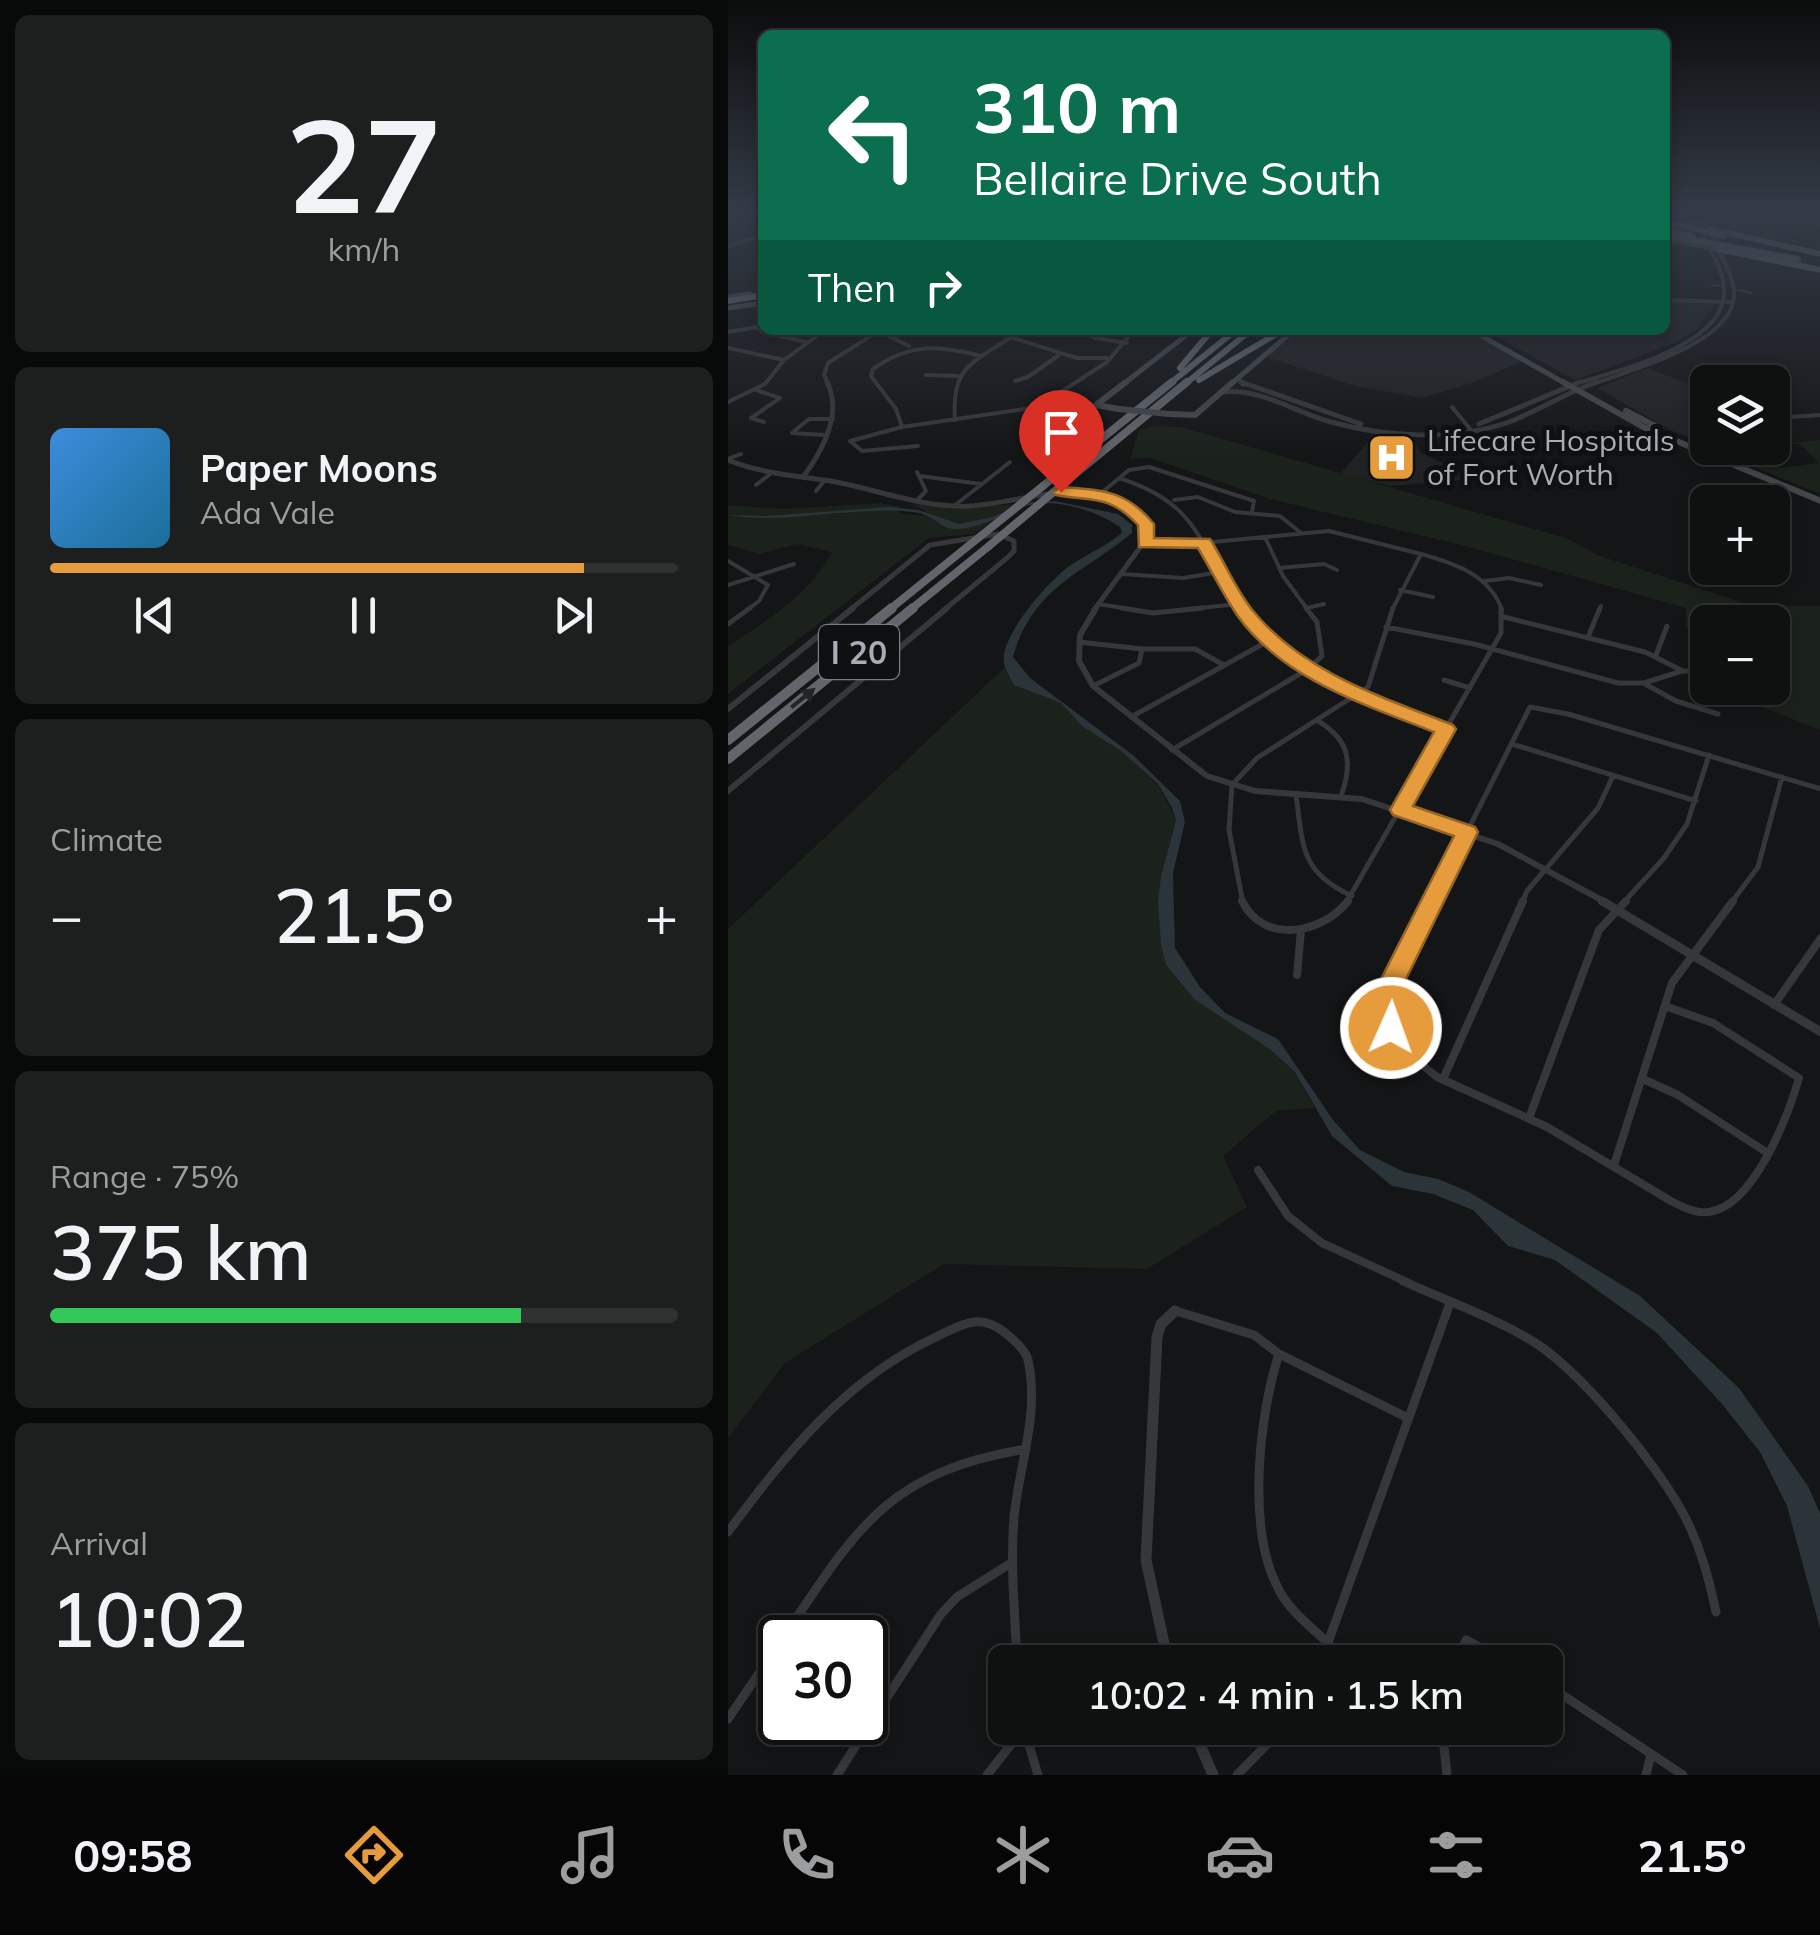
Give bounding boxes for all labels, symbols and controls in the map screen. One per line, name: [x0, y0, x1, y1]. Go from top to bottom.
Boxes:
text: 310 m: [973, 63, 1181, 151]
icon: left: [808, 70, 938, 200]
text: 27: [286, 82, 442, 246]
text: Bellaire Drive South: [973, 150, 1382, 206]
text: km/h: [328, 229, 400, 269]
icon: right: [916, 260, 971, 315]
text: Then: [808, 264, 896, 312]
map controls: [1690, 365, 1790, 705]
button: layers: [1690, 365, 1790, 465]
pin: [1019, 390, 1104, 493]
icon: arrive: [1034, 405, 1089, 460]
place label: Lifecare Hospitals of Fort Worth: [1427, 421, 1675, 493]
hospital icon: Lifecare Hospitals of Fort Worth: [1366, 431, 1418, 483]
text: Paper Moons: [200, 444, 438, 492]
button: +: [1690, 485, 1790, 585]
text: Ada Vale: [200, 492, 335, 532]
icon: previous: [127, 588, 182, 643]
icon: pause: [336, 588, 391, 643]
icon: next: [546, 588, 601, 643]
button: −: [1690, 605, 1790, 705]
road number: I 20: [819, 625, 899, 679]
one-way arrow: [791, 688, 816, 709]
text: Climate: [50, 819, 163, 859]
text: 21.5°: [274, 868, 454, 962]
text: −: [50, 881, 83, 950]
text: +: [645, 881, 678, 950]
position arrow: [1339, 976, 1443, 1080]
text: Range · 75%: [50, 1156, 239, 1196]
text: 375 km: [50, 1205, 312, 1299]
text: Arrival: [50, 1523, 148, 1563]
text: 10:02: [50, 1572, 248, 1666]
speed limit sign: 30: [758, 1615, 888, 1745]
text: 10:02 · 4 min · 1.5 km: [1087, 1671, 1464, 1719]
icon: directions: [339, 1820, 409, 1890]
icon: music: [555, 1820, 625, 1890]
icon: phone: [772, 1820, 842, 1890]
icon: climate: [988, 1820, 1058, 1890]
icon: car: [1205, 1820, 1275, 1890]
icon: filters: [1421, 1820, 1491, 1890]
text: 09:58: [73, 1827, 192, 1883]
text: 21.5°: [1637, 1827, 1747, 1883]

